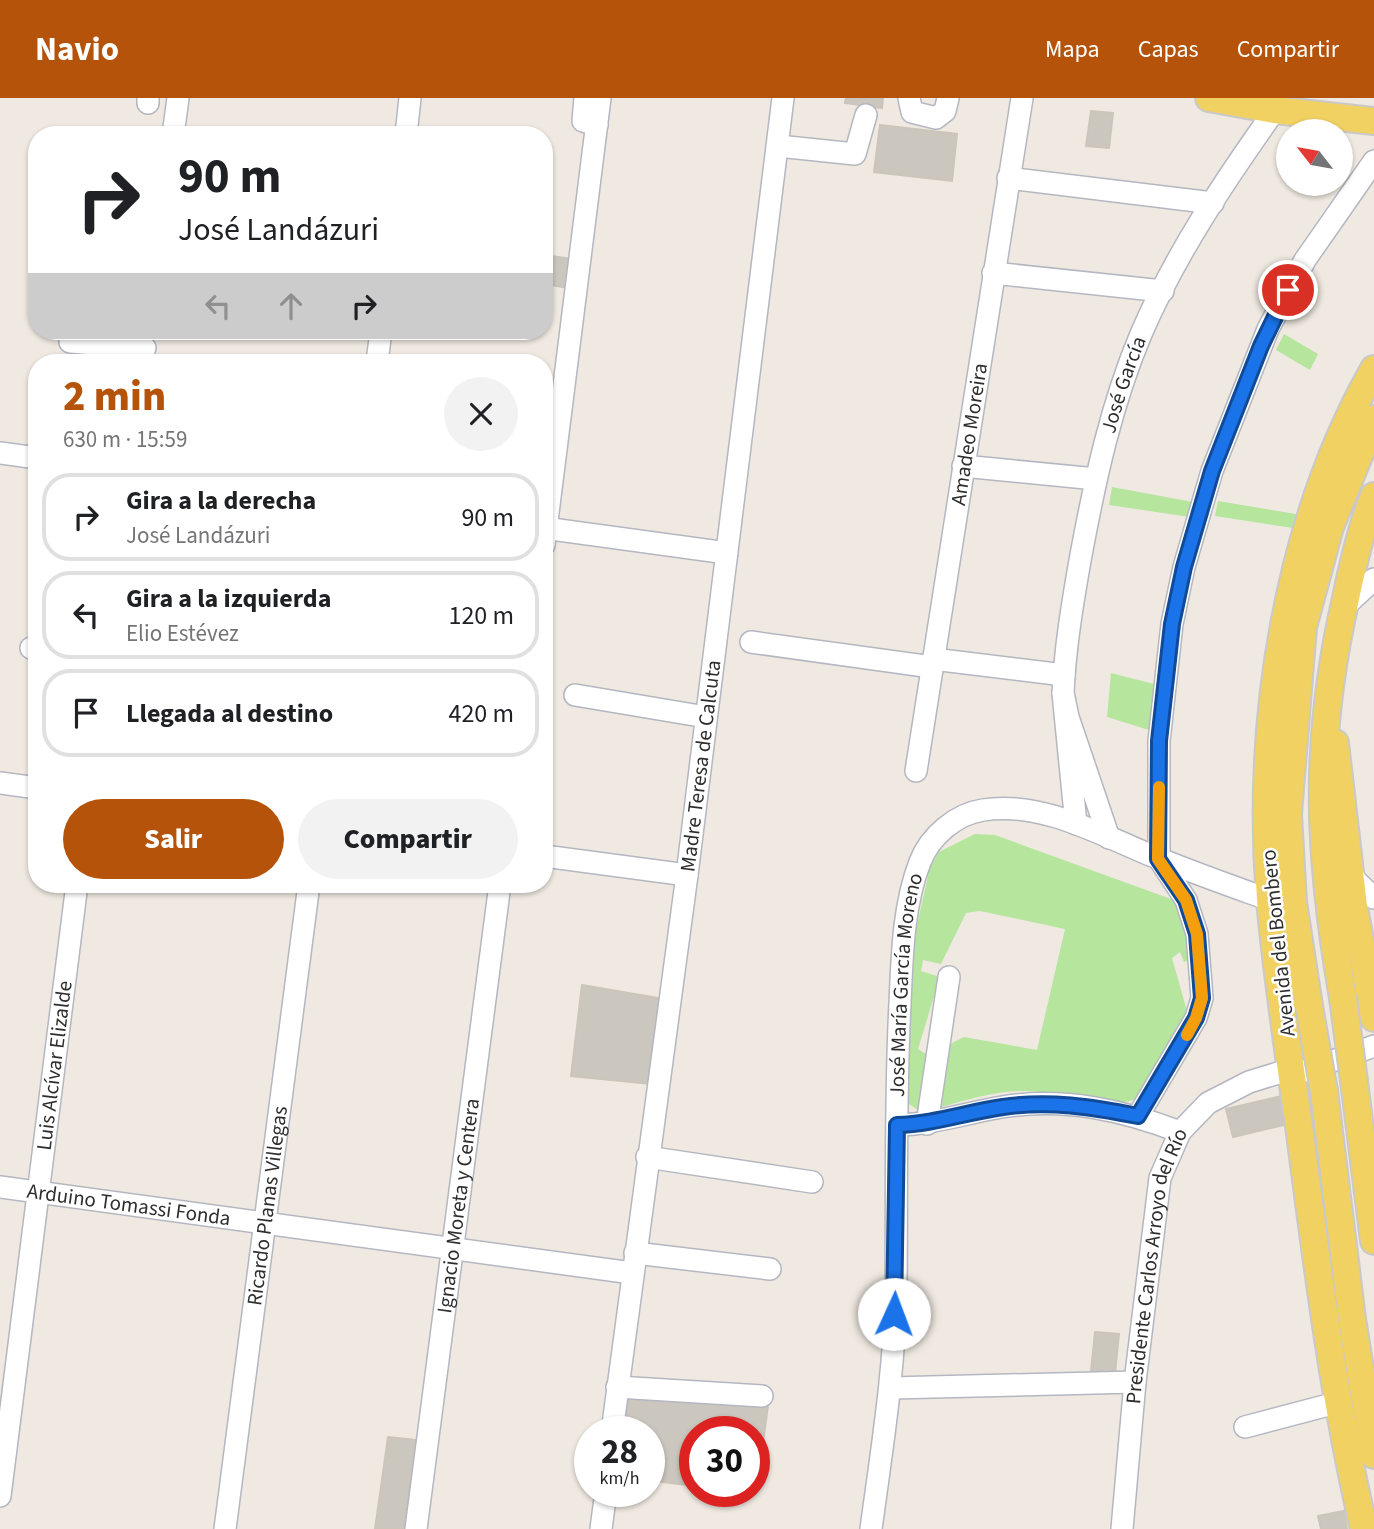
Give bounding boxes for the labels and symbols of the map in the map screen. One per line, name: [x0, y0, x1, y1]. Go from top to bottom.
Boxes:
north arrow: [1276, 119, 1353, 196]
pin: [1258, 260, 1318, 320]
street label: José García: [1093, 331, 1154, 437]
street label: Amadeo Moreira: [943, 361, 995, 508]
street label: Madre Teresa de Calcuta: [673, 658, 728, 873]
street label: Avenida del Bombero: [1253, 848, 1303, 1038]
street label: José María García Moreno: [882, 869, 930, 1097]
street label: Luis Alcívar Elizalde: [29, 979, 80, 1152]
street label: Ignacio Moreta y Centera: [429, 1096, 487, 1315]
street label: Ricardo Planas Villegas: [239, 1104, 295, 1307]
street label: Presidente Carlos Arroyo del Río: [1118, 1123, 1195, 1405]
street label: Arduino Tomassi Fonda: [25, 1176, 233, 1233]
position arrow: [857, 1277, 931, 1351]
speed limit sign: 30: [679, 1416, 770, 1507]

